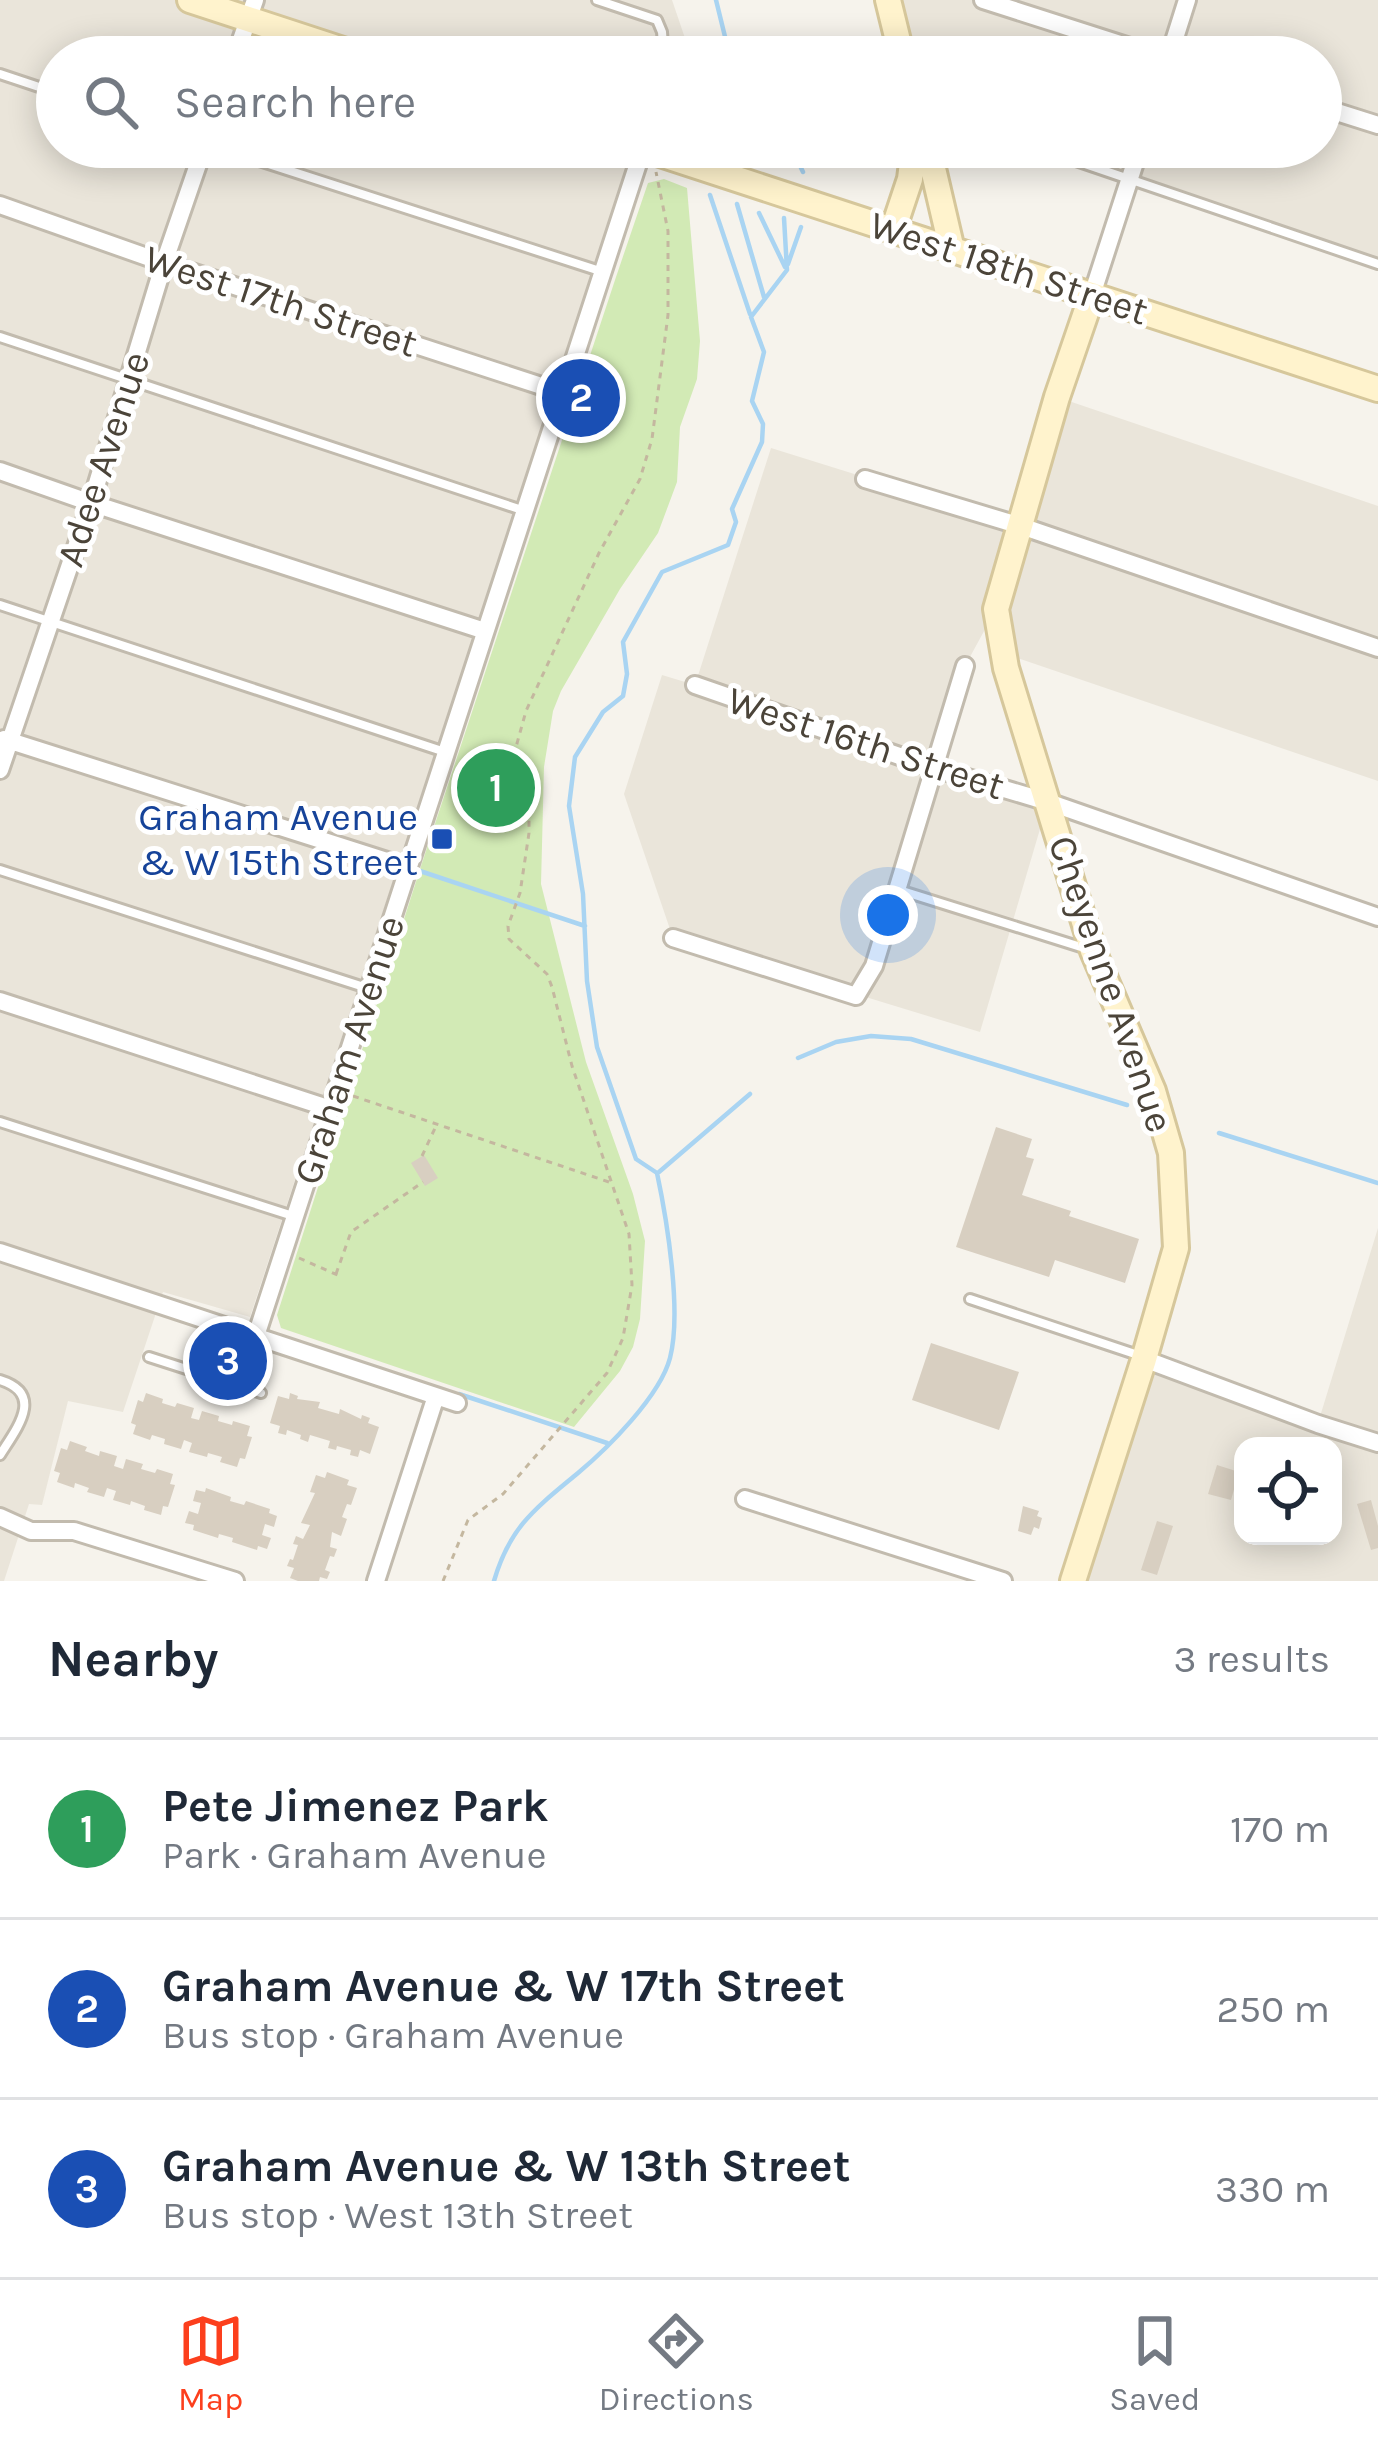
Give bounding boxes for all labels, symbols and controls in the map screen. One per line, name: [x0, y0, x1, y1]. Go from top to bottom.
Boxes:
search box: [36, 36, 1342, 168]
icon: search: [78, 69, 144, 135]
text: Search here: [174, 76, 416, 128]
street label: West 18th Street: [864, 201, 1154, 335]
street label: West 17th Street: [139, 235, 423, 367]
street label: Adee Avenue: [47, 346, 159, 572]
pin: 2: [542, 353, 620, 443]
street label: West 16th Street: [722, 677, 1010, 809]
pin: 1: [457, 743, 535, 833]
place label: Graham Avenue & W 15th Street: [138, 794, 418, 885]
marker: Graham Avenue & W 15th Street: [429, 826, 455, 852]
street label: Cheyenne Avenue: [1039, 830, 1183, 1138]
your location: [858, 885, 918, 945]
street label: Graham Avenue: [284, 910, 414, 1190]
pin: 3: [189, 1316, 267, 1406]
map controls: [1234, 1437, 1342, 1545]
button: locate: [1234, 1437, 1342, 1545]
text: Nearby: [48, 1629, 218, 1689]
text: 3 results: [1173, 1636, 1330, 1682]
text: Pete Jimenez Park: [162, 1780, 549, 1832]
text: 1: [80, 1806, 94, 1852]
text: 170 m: [1230, 1806, 1330, 1852]
text: Park · Graham Avenue: [162, 1832, 546, 1878]
text: Graham Avenue & W 17th Street: [162, 1960, 845, 2012]
text: 2: [75, 1986, 99, 2032]
text: 250 m: [1216, 1986, 1330, 2032]
text: Bus stop · Graham Avenue: [162, 2012, 624, 2058]
text: Graham Avenue & W 13th Street: [162, 2140, 850, 2192]
text: 3: [75, 2166, 99, 2212]
text: 330 m: [1215, 2166, 1330, 2212]
text: Bus stop · West 13th Street: [162, 2192, 633, 2238]
tab: Map: [178, 2308, 244, 2418]
tab: Directions: [599, 2308, 754, 2418]
tab: Saved: [1109, 2308, 1200, 2418]

